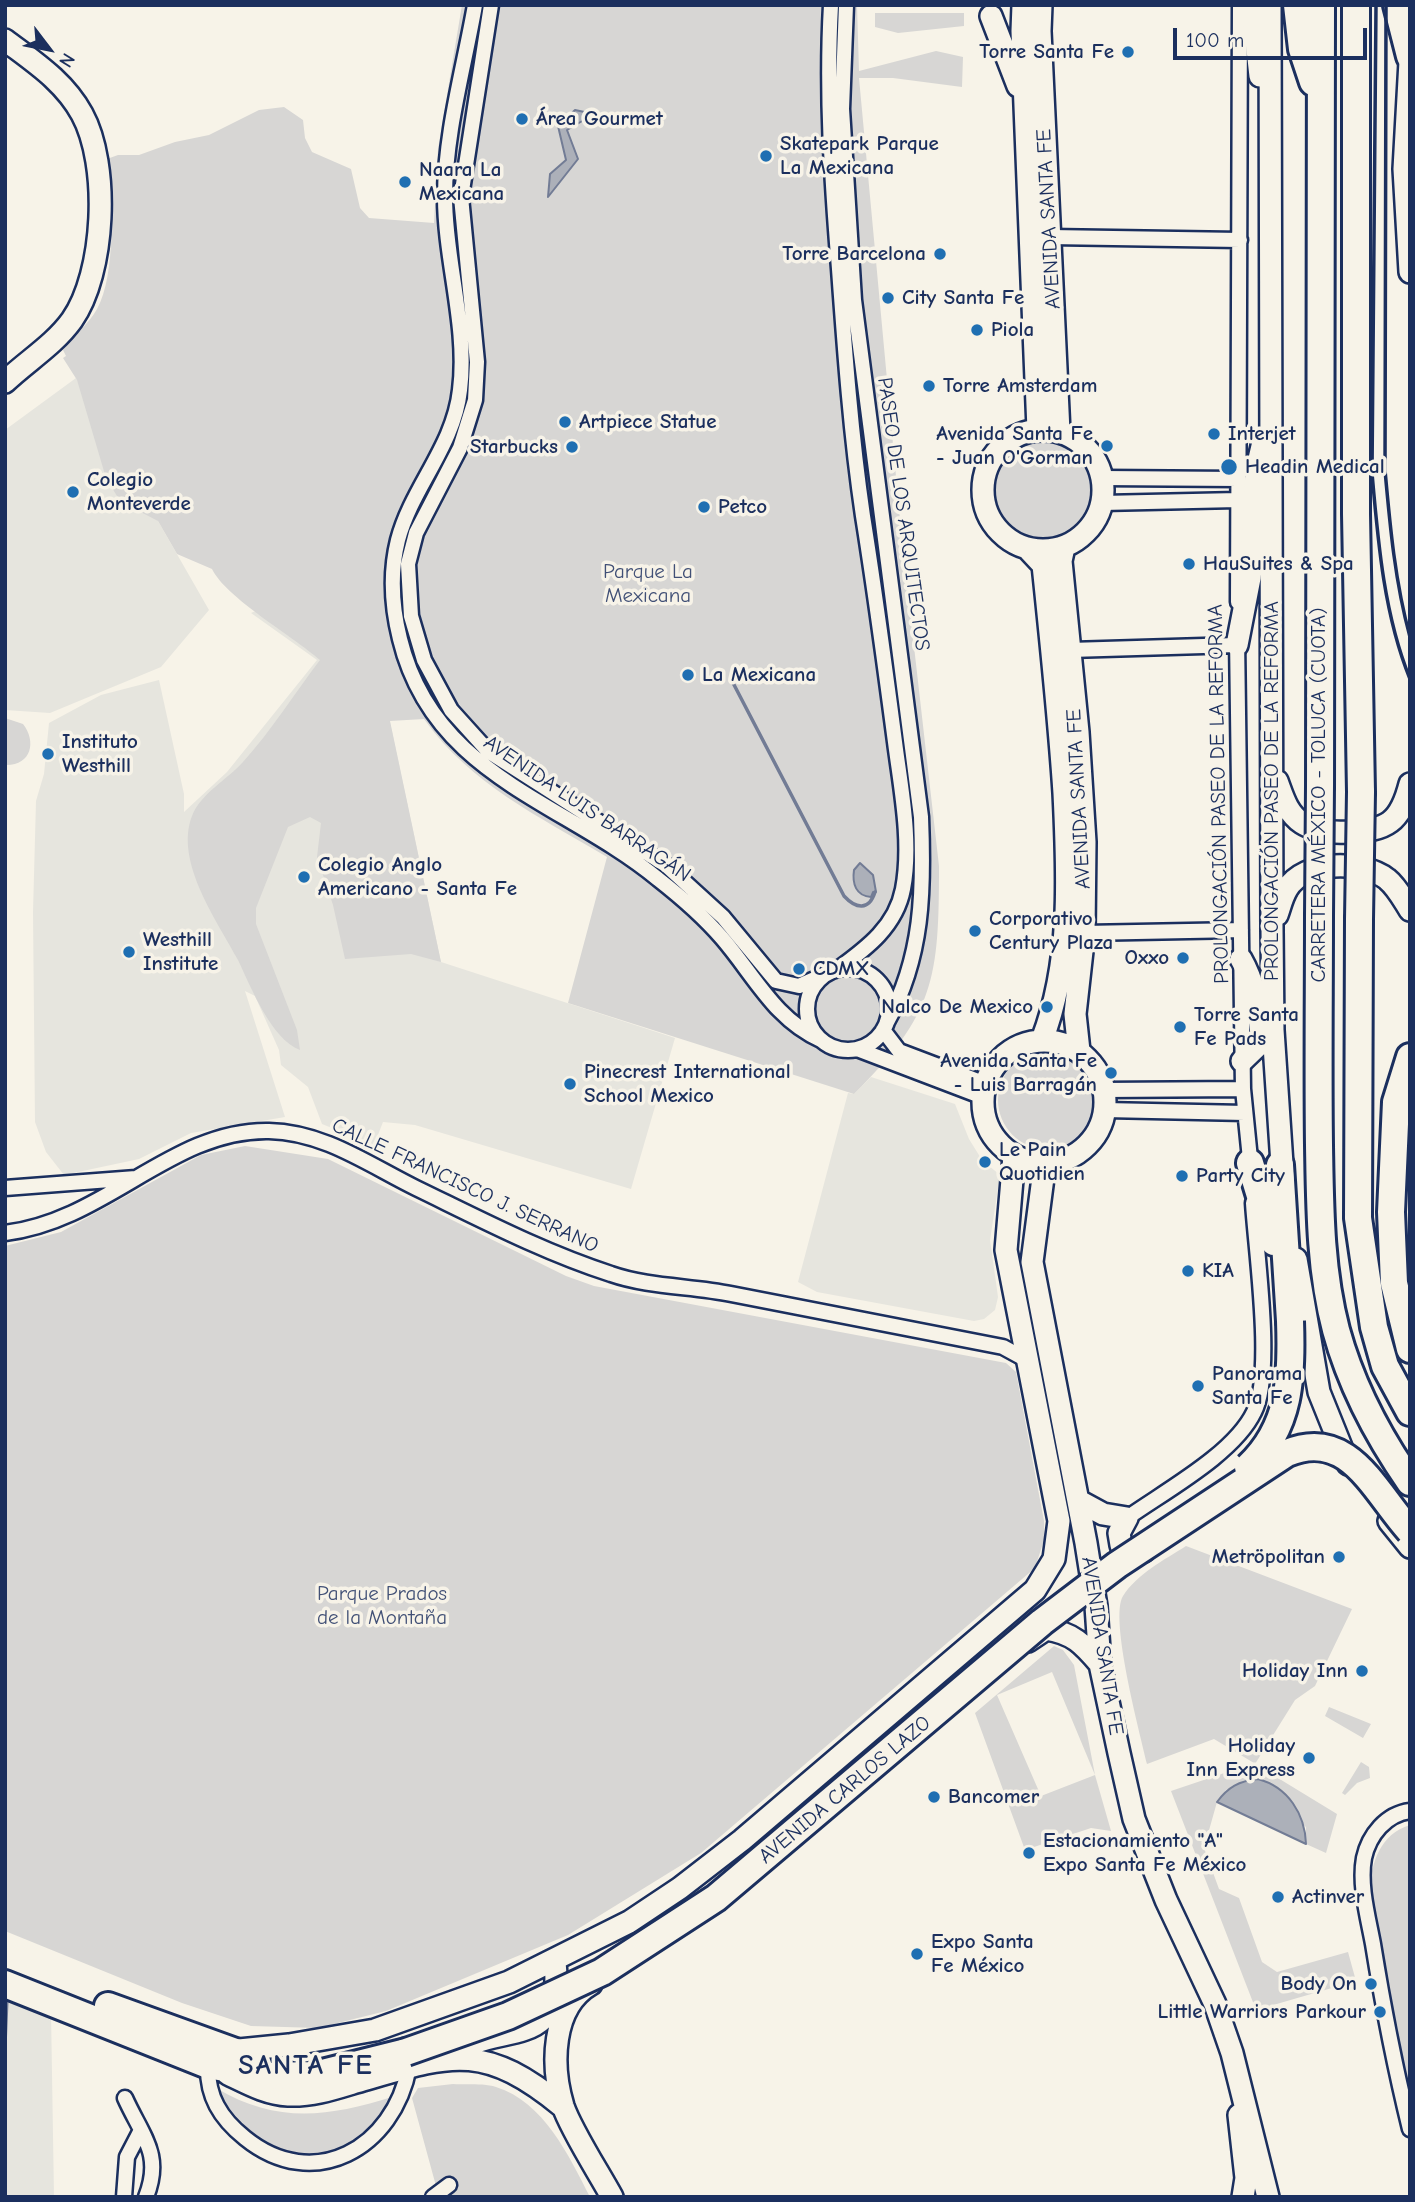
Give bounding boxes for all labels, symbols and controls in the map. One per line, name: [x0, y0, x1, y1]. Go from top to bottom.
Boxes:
north arrow: [14, 14, 84, 84]
scale bar: [1177, 14, 1371, 58]
text: 100 m: [1186, 28, 1244, 52]
place label: Torre Santa Fe: [979, 39, 1114, 65]
marker: Torre Santa Fe: [1120, 44, 1136, 60]
text: N: [54, 49, 79, 71]
place label: Área Gourmet: [536, 106, 663, 132]
marker: Área Gourmet: [514, 111, 530, 127]
street label: AVENIDA SANTA FE: [1032, 128, 1066, 310]
place label: Skatepark Parque La Mexicana: [780, 131, 939, 181]
marker: Skatepark Parque La Mexicana: [758, 148, 774, 164]
place label: Naara La Mexicana: [419, 157, 504, 207]
marker: Naara La Mexicana: [397, 174, 413, 190]
place label: Torre Barcelona: [782, 241, 926, 267]
marker: Torre Barcelona: [932, 246, 948, 262]
place label: City Santa Fe: [902, 285, 1024, 311]
marker: City Santa Fe: [880, 290, 896, 306]
place label: Piola: [991, 317, 1034, 343]
marker: Piola: [969, 322, 985, 338]
place label: Torre Amsterdam: [943, 373, 1097, 399]
street label: PASEO DE LOS ARQUITECTOS: [871, 376, 935, 652]
marker: Torre Amsterdam: [921, 378, 937, 394]
place label: Artpiece Statue: [579, 409, 717, 435]
marker: Artpiece Statue: [557, 414, 573, 430]
place label: Avenida Santa Fe - Juan O'Gorman: [936, 421, 1093, 471]
place label: Interjet: [1228, 421, 1296, 447]
marker: Interjet: [1206, 426, 1222, 442]
place label: Starbucks: [470, 434, 558, 460]
marker: Avenida Santa Fe - Juan O'Gorman: [1099, 438, 1115, 454]
marker: Starbucks: [564, 439, 580, 455]
place label: Headin Medical: [1245, 454, 1385, 480]
marker: Headin Medical: [1219, 457, 1239, 477]
place label: Colegio Monteverde: [87, 467, 191, 517]
marker: Colegio Monteverde: [65, 484, 81, 500]
place label: Petco: [718, 494, 767, 520]
marker: Petco: [696, 499, 712, 515]
place label: HauSuites & Spa: [1203, 551, 1354, 577]
marker: HauSuites & Spa: [1181, 556, 1197, 572]
park label: Parque La Mexicana: [603, 559, 693, 609]
street label: PROLONGACIÓN PASEO DE LA REFORMA: [1259, 601, 1285, 981]
street label: PROLONGACIÓN PASEO DE LA REFORMA: [1203, 604, 1235, 984]
street label: CARRETERA MÉXICO - TOLUCA (CUOTA): [1306, 608, 1332, 982]
place label: La Mexicana: [702, 662, 816, 688]
marker: La Mexicana: [680, 667, 696, 683]
street label: AVENIDA SANTA FE: [1062, 708, 1096, 890]
place label: Instituto Westhill: [62, 729, 138, 779]
street label: AVENIDA LUIS BARRAGÁN: [479, 730, 695, 888]
marker: Instituto Westhill: [40, 746, 56, 762]
place label: Colegio Anglo Americano - Santa Fe: [318, 852, 517, 902]
marker: Colegio Anglo Americano - Santa Fe: [296, 869, 312, 885]
place label: Corporativo Century Plaza: [989, 906, 1113, 956]
marker: Corporativo Century Plaza: [967, 923, 983, 939]
place label: Westhill Institute: [143, 927, 218, 977]
marker: Westhill Institute: [121, 944, 137, 960]
place label: Oxxo: [1125, 945, 1169, 971]
marker: Oxxo: [1175, 950, 1191, 966]
place label: CDMX: [813, 956, 870, 982]
marker: CDMX: [791, 961, 807, 977]
place label: Nalco De Mexico: [881, 994, 1033, 1020]
marker: Nalco De Mexico: [1039, 999, 1055, 1015]
place label: Torre Santa Fe Pads: [1194, 1002, 1299, 1052]
marker: Torre Santa Fe Pads: [1172, 1019, 1188, 1035]
place label: Avenida Santa Fe - Luis Barragán: [940, 1048, 1097, 1098]
place label: Pinecrest International School Mexico: [584, 1059, 791, 1109]
marker: Avenida Santa Fe - Luis Barragán: [1103, 1065, 1119, 1081]
marker: Pinecrest International School Mexico: [562, 1076, 578, 1092]
street label: CALLE FRANCISCO J. SERRANO: [328, 1113, 602, 1259]
place label: Le Pain Quotidien: [999, 1137, 1085, 1187]
marker: Le Pain Quotidien: [977, 1154, 993, 1170]
place label: Party City: [1196, 1163, 1285, 1189]
marker: Party City: [1174, 1168, 1190, 1184]
place label: KIA: [1202, 1258, 1234, 1284]
marker: KIA: [1180, 1263, 1196, 1279]
place label: Panorama Santa Fe: [1212, 1361, 1302, 1411]
marker: Panorama Santa Fe: [1190, 1378, 1206, 1394]
place label: Metröpolitan: [1212, 1544, 1325, 1570]
marker: Metröpolitan: [1331, 1549, 1347, 1565]
street label: AVENIDA SANTA FE: [1075, 1555, 1129, 1737]
park label: Parque Prados de la Montaña: [317, 1581, 447, 1631]
place label: Holiday Inn: [1242, 1658, 1348, 1684]
marker: Holiday Inn: [1354, 1663, 1370, 1679]
street label: AVENIDA CARLOS LAZO: [754, 1711, 936, 1869]
place label: Holiday Inn Express: [1187, 1733, 1295, 1783]
marker: Holiday Inn Express: [1301, 1750, 1317, 1766]
place label: Bancomer: [948, 1784, 1039, 1810]
marker: Bancomer: [926, 1789, 942, 1805]
place label: Estacionamiento "A" Expo Santa Fe México: [1043, 1828, 1246, 1878]
marker: Estacionamiento "A" Expo Santa Fe México: [1021, 1845, 1037, 1861]
place label: Actinver: [1292, 1884, 1364, 1910]
marker: Actinver: [1270, 1889, 1286, 1905]
place label: Expo Santa Fe México: [931, 1929, 1034, 1979]
marker: Expo Santa Fe México: [909, 1946, 925, 1962]
place label: Body On: [1280, 1971, 1357, 1997]
marker: Body On: [1363, 1976, 1379, 1992]
place label: Little Warriors Parkour: [1158, 1999, 1366, 2025]
marker: Little Warriors Parkour: [1372, 2004, 1388, 2020]
district label: SANTA FE: [239, 2049, 373, 2083]

